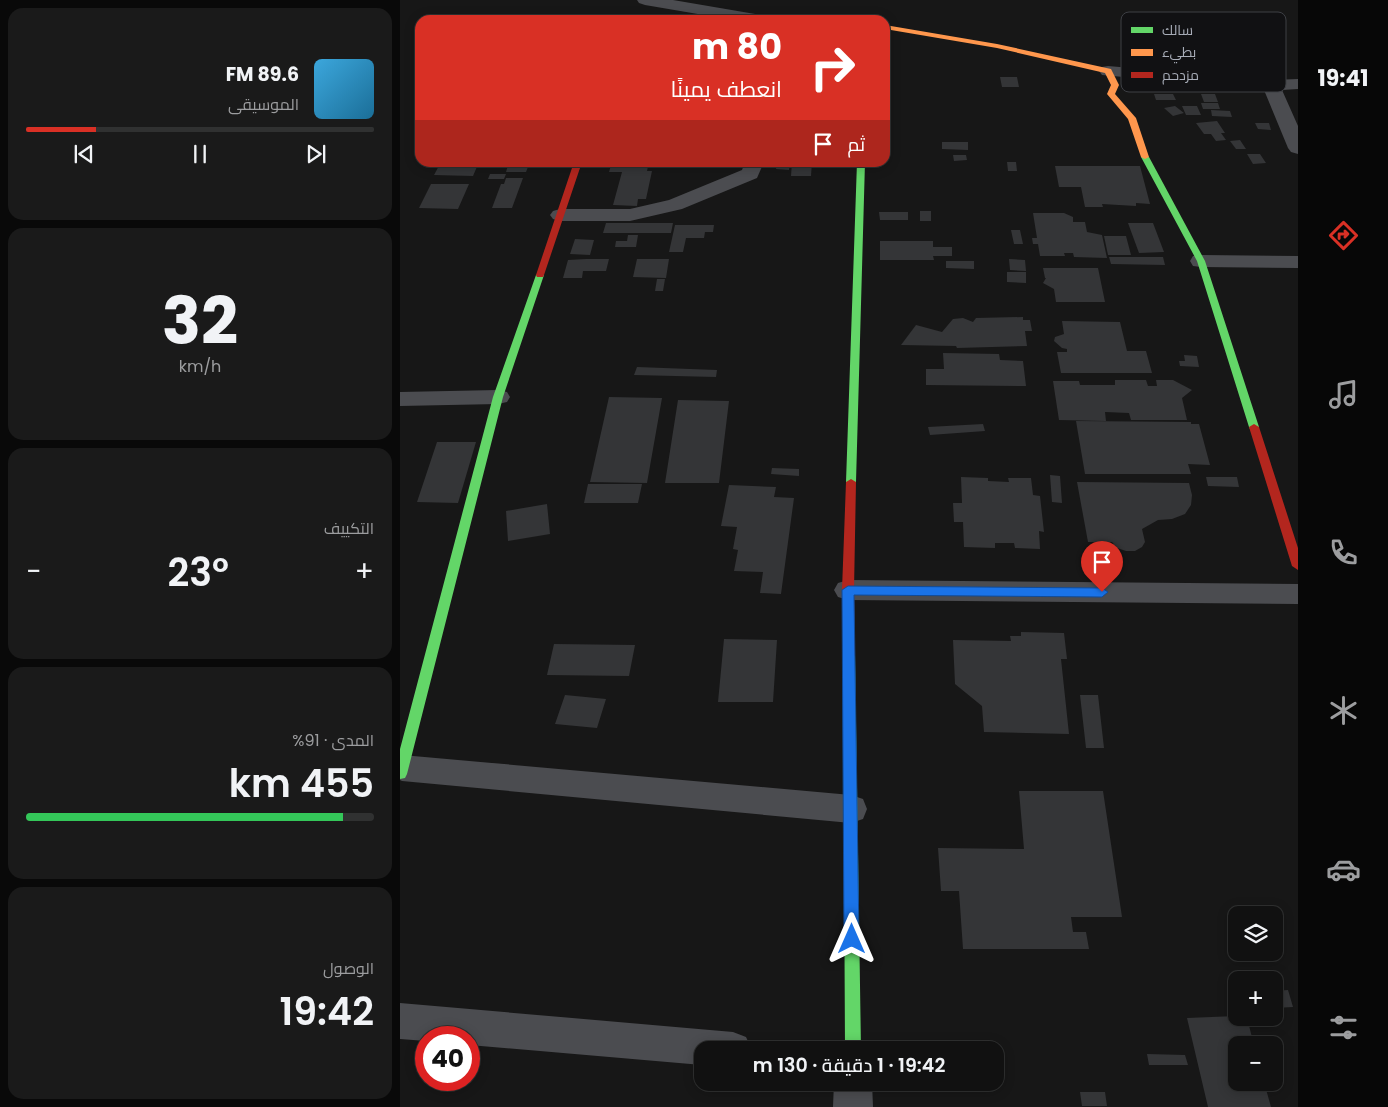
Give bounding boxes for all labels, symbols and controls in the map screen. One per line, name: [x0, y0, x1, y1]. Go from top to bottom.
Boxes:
legend: [1121, 12, 1286, 92]
text: سالك: [1162, 20, 1193, 40]
text: 80 m: [692, 22, 782, 71]
icon: right: [800, 35, 865, 100]
text: بطيء: [1162, 42, 1196, 64]
text: 89.6 FM: [226, 61, 299, 88]
text: 19:41: [1317, 63, 1369, 94]
text: مزدحم: [1162, 65, 1199, 85]
text: انعطف يمينًا: [671, 74, 782, 105]
text: الموسيقى: [228, 93, 299, 116]
icon: arrive: [809, 130, 837, 158]
text: ثم: [847, 131, 865, 158]
icon: previous: [70, 140, 98, 168]
icon: pause: [186, 140, 214, 168]
icon: next: [302, 140, 330, 168]
icon: directions: [1326, 218, 1361, 253]
text: 32: [162, 276, 238, 367]
text: km/h: [179, 355, 221, 378]
icon: music: [1326, 377, 1361, 412]
text: التكييف: [324, 517, 374, 540]
icon: phone: [1326, 535, 1361, 570]
pin: [1081, 541, 1123, 592]
text: 23°: [167, 546, 229, 599]
icon: arrive: [1088, 548, 1116, 576]
text: −: [26, 552, 41, 591]
text: +: [355, 552, 374, 591]
icon: climate: [1326, 693, 1361, 728]
text: المدى · 91%: [292, 729, 374, 752]
text: 455 km: [229, 757, 374, 810]
icon: car: [1326, 852, 1361, 887]
map controls: [1228, 906, 1283, 1091]
button: layers: [1228, 906, 1283, 961]
position arrow: [825, 912, 877, 964]
text: الوصول: [323, 957, 374, 980]
button: +: [1228, 971, 1283, 1026]
text: 19:42: [280, 985, 374, 1038]
icon: filters: [1326, 1010, 1361, 1045]
speed limit sign: 40: [415, 1026, 480, 1091]
button: −: [1228, 1036, 1283, 1091]
text: 19:42 · 1 دقيقة · 130 m: [753, 1052, 945, 1079]

